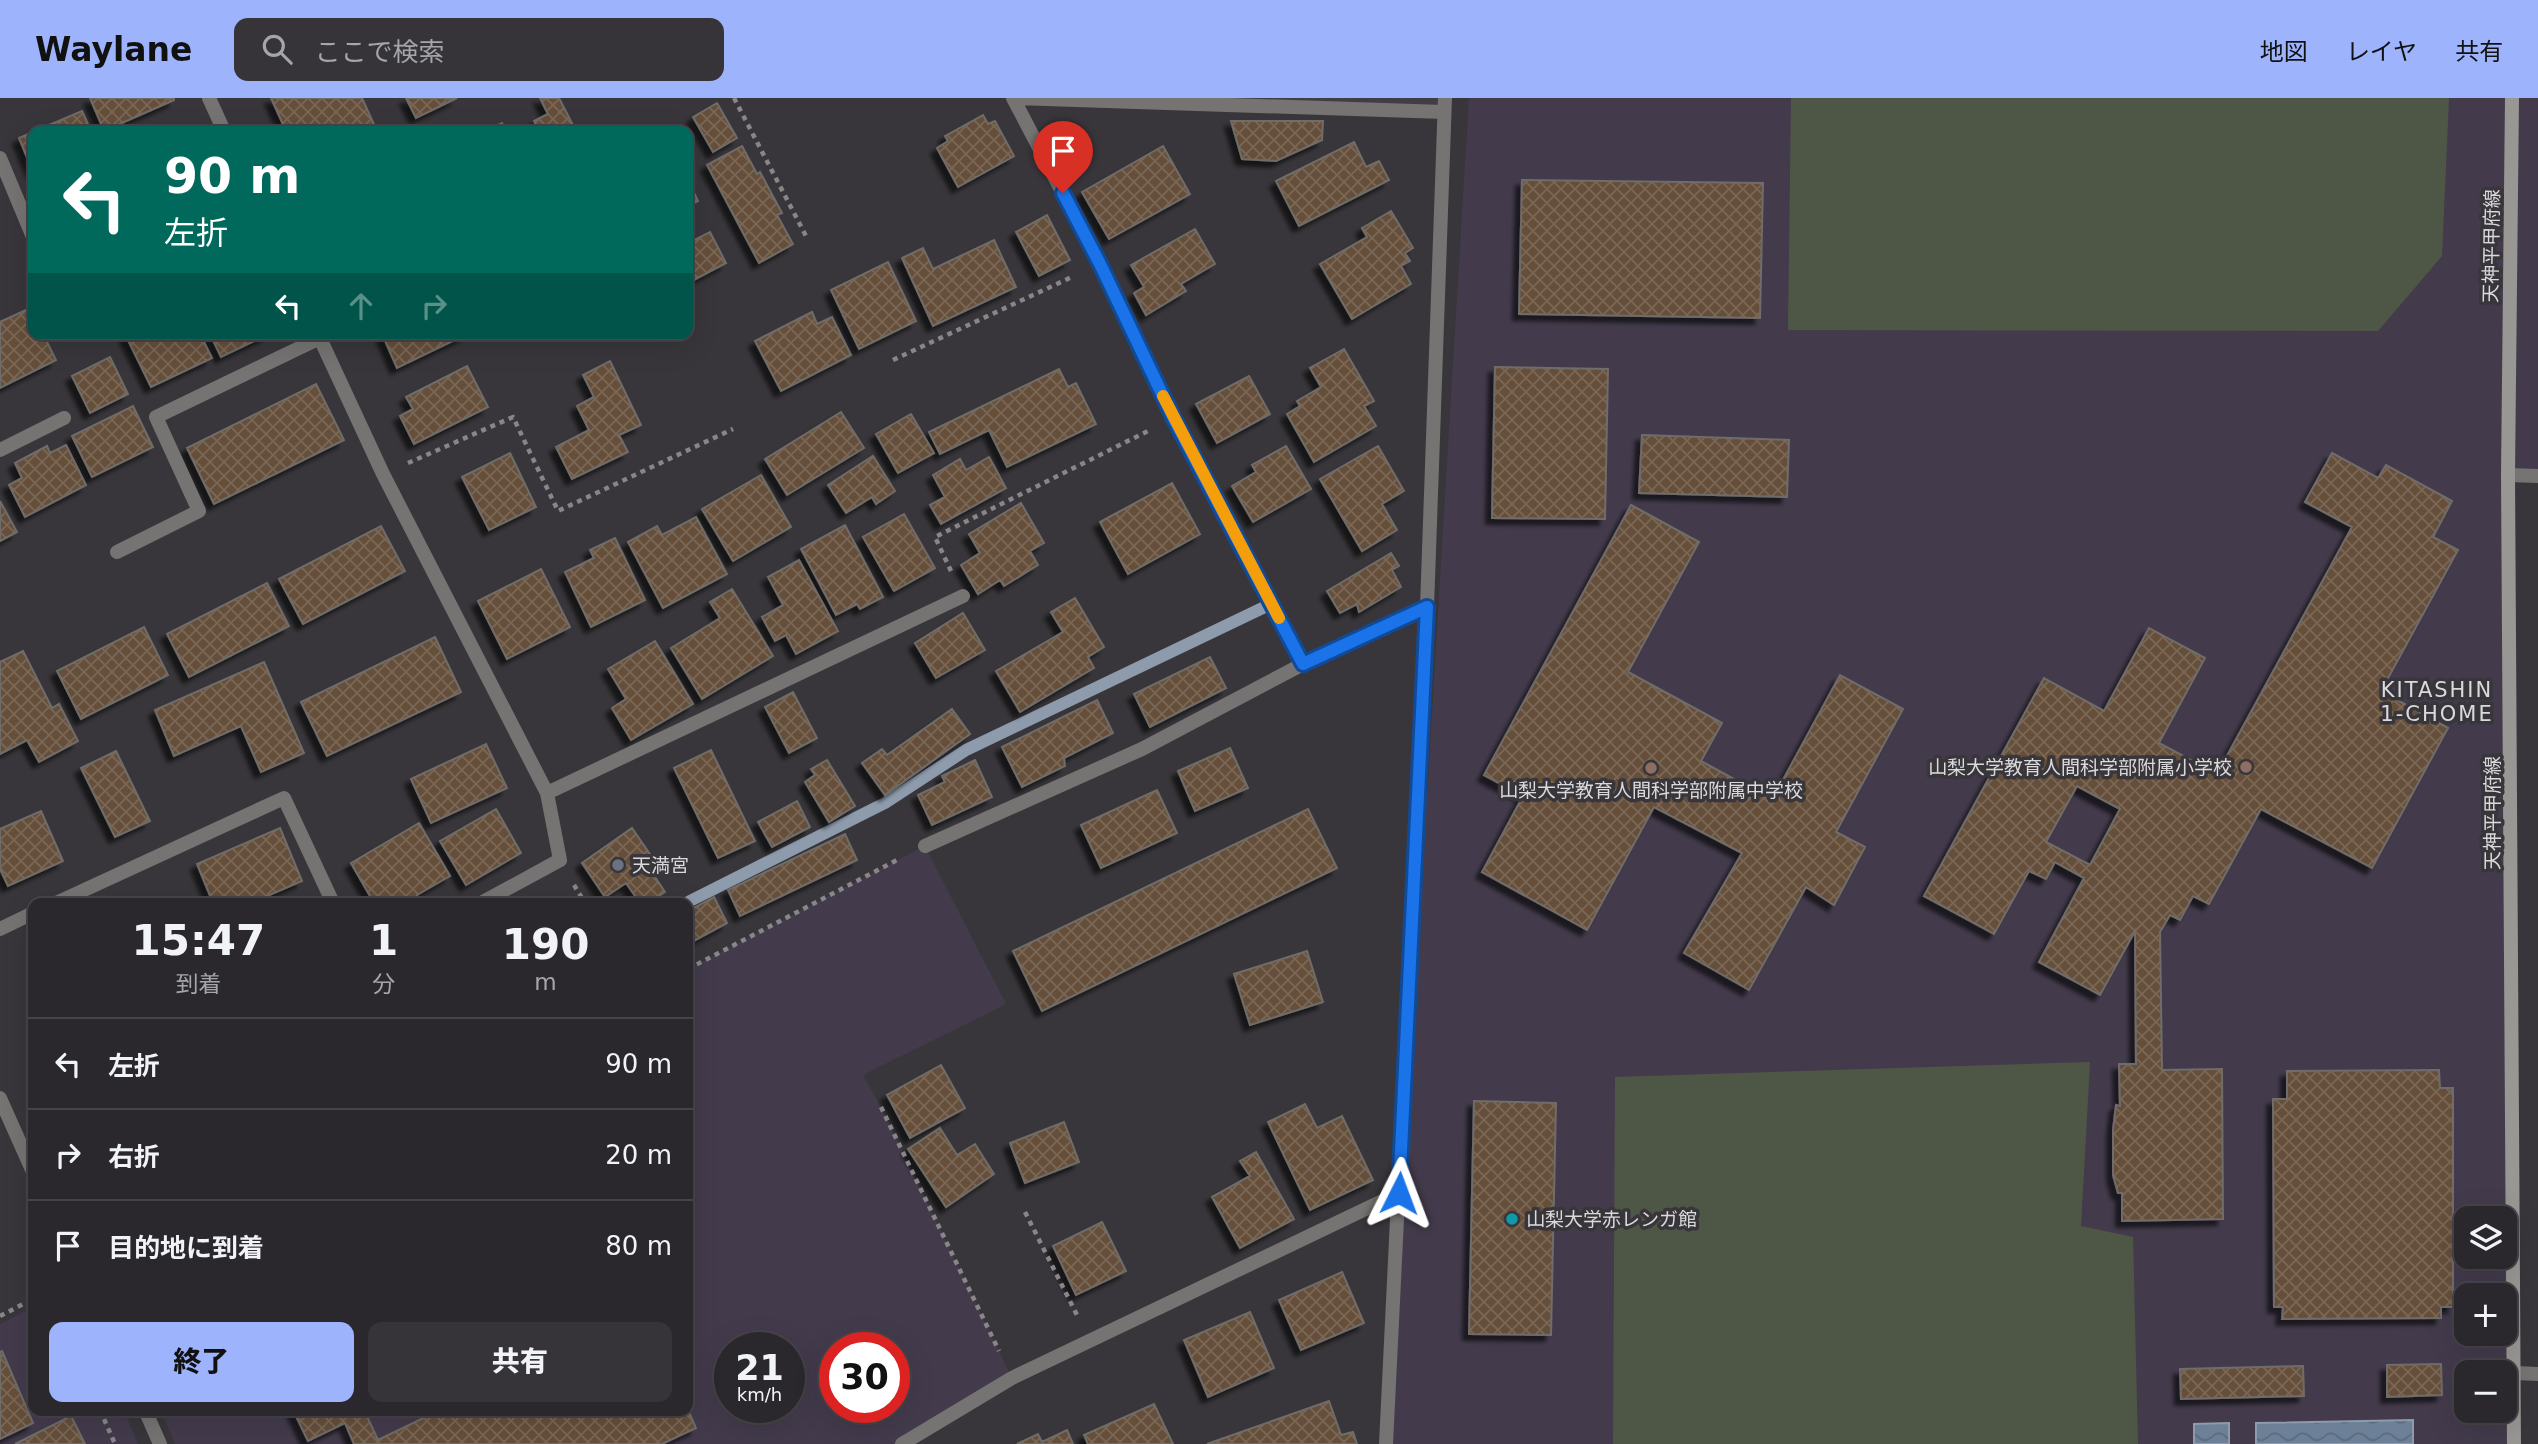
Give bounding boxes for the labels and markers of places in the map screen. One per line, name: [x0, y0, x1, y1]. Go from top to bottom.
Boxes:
pin: [1033, 121, 1093, 193]
place label: 山梨大学教育人間科学部附属小学校: [1928, 756, 2232, 778]
marker: 山梨大学教育人間科学部附属小学校: [2238, 759, 2254, 775]
marker: 山梨大学教育人間科学部附属中学校: [1643, 760, 1659, 776]
place label: 山梨大学教育人間科学部附属中学校: [1499, 779, 1803, 801]
place label: 天満宮: [632, 854, 689, 876]
marker: 天満宮: [610, 857, 626, 873]
place label: 山梨大学赤レンガ館: [1526, 1208, 1697, 1230]
marker: 山梨大学赤レンガ館: [1504, 1211, 1520, 1227]

